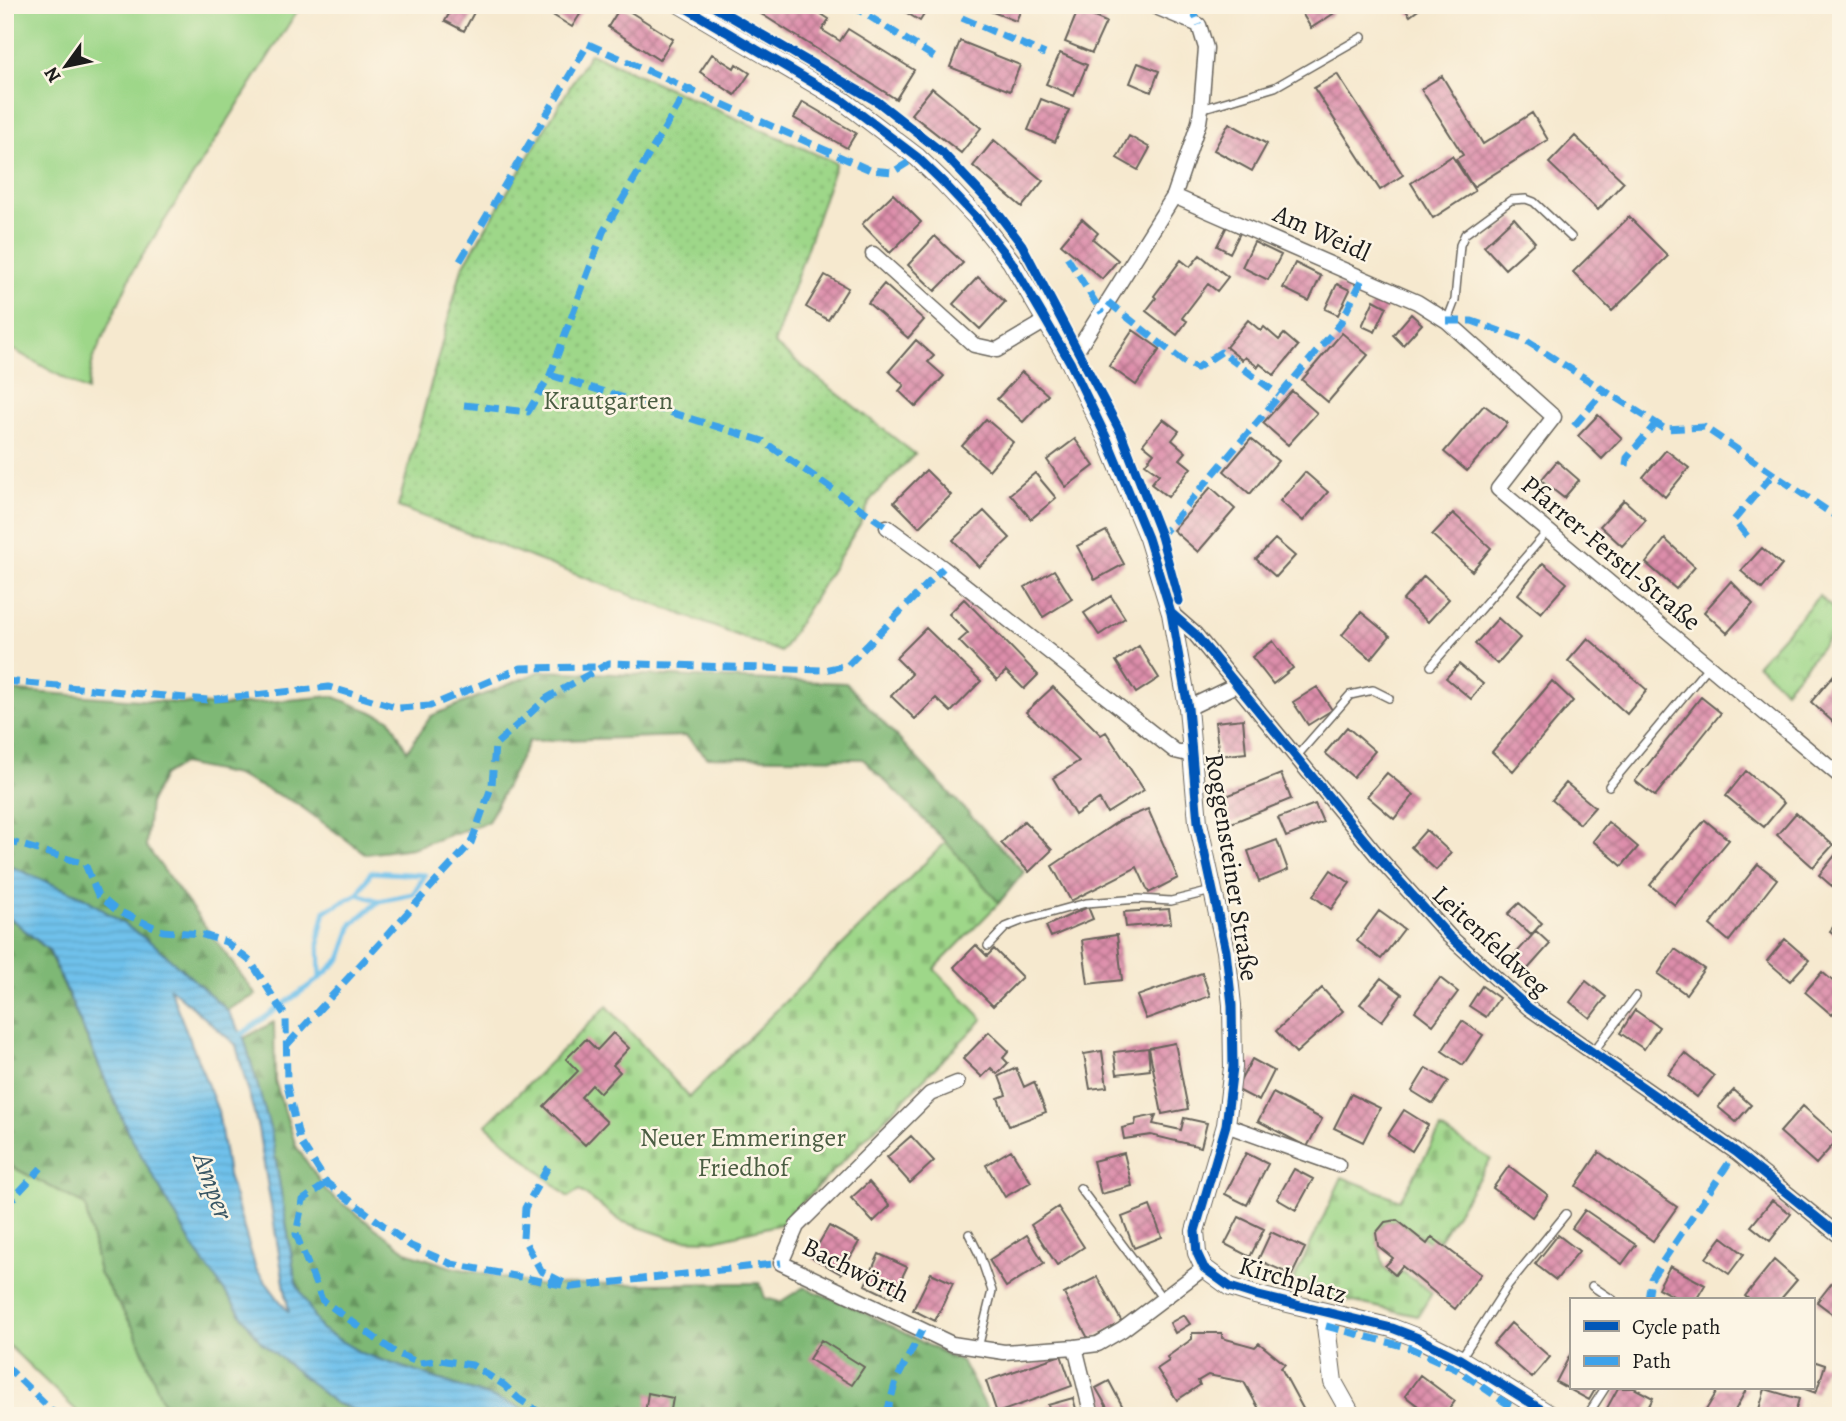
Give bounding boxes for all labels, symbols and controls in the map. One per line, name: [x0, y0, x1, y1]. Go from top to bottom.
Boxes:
north arrow: [32, 32, 102, 102]
text: N: [38, 62, 67, 88]
street label: Am Weidl: [1267, 196, 1376, 270]
park label: Krautgarten: [543, 383, 673, 418]
street label: Pfarrer-Ferstl-Straße: [1514, 467, 1708, 639]
street label: Roggensteiner Straße: [1197, 751, 1267, 983]
street label: Leitenfeldweg: [1425, 877, 1557, 1005]
park label: Neuer Emmeringer Friedhof: [640, 1120, 846, 1185]
water label: Amper: [183, 1145, 243, 1226]
street label: Bachwörth: [796, 1229, 916, 1311]
street label: Kirchplatz: [1235, 1248, 1351, 1312]
legend: [1570, 1298, 1814, 1390]
text: Cycle path: [1632, 1313, 1721, 1341]
text: Path: [1632, 1347, 1671, 1375]

